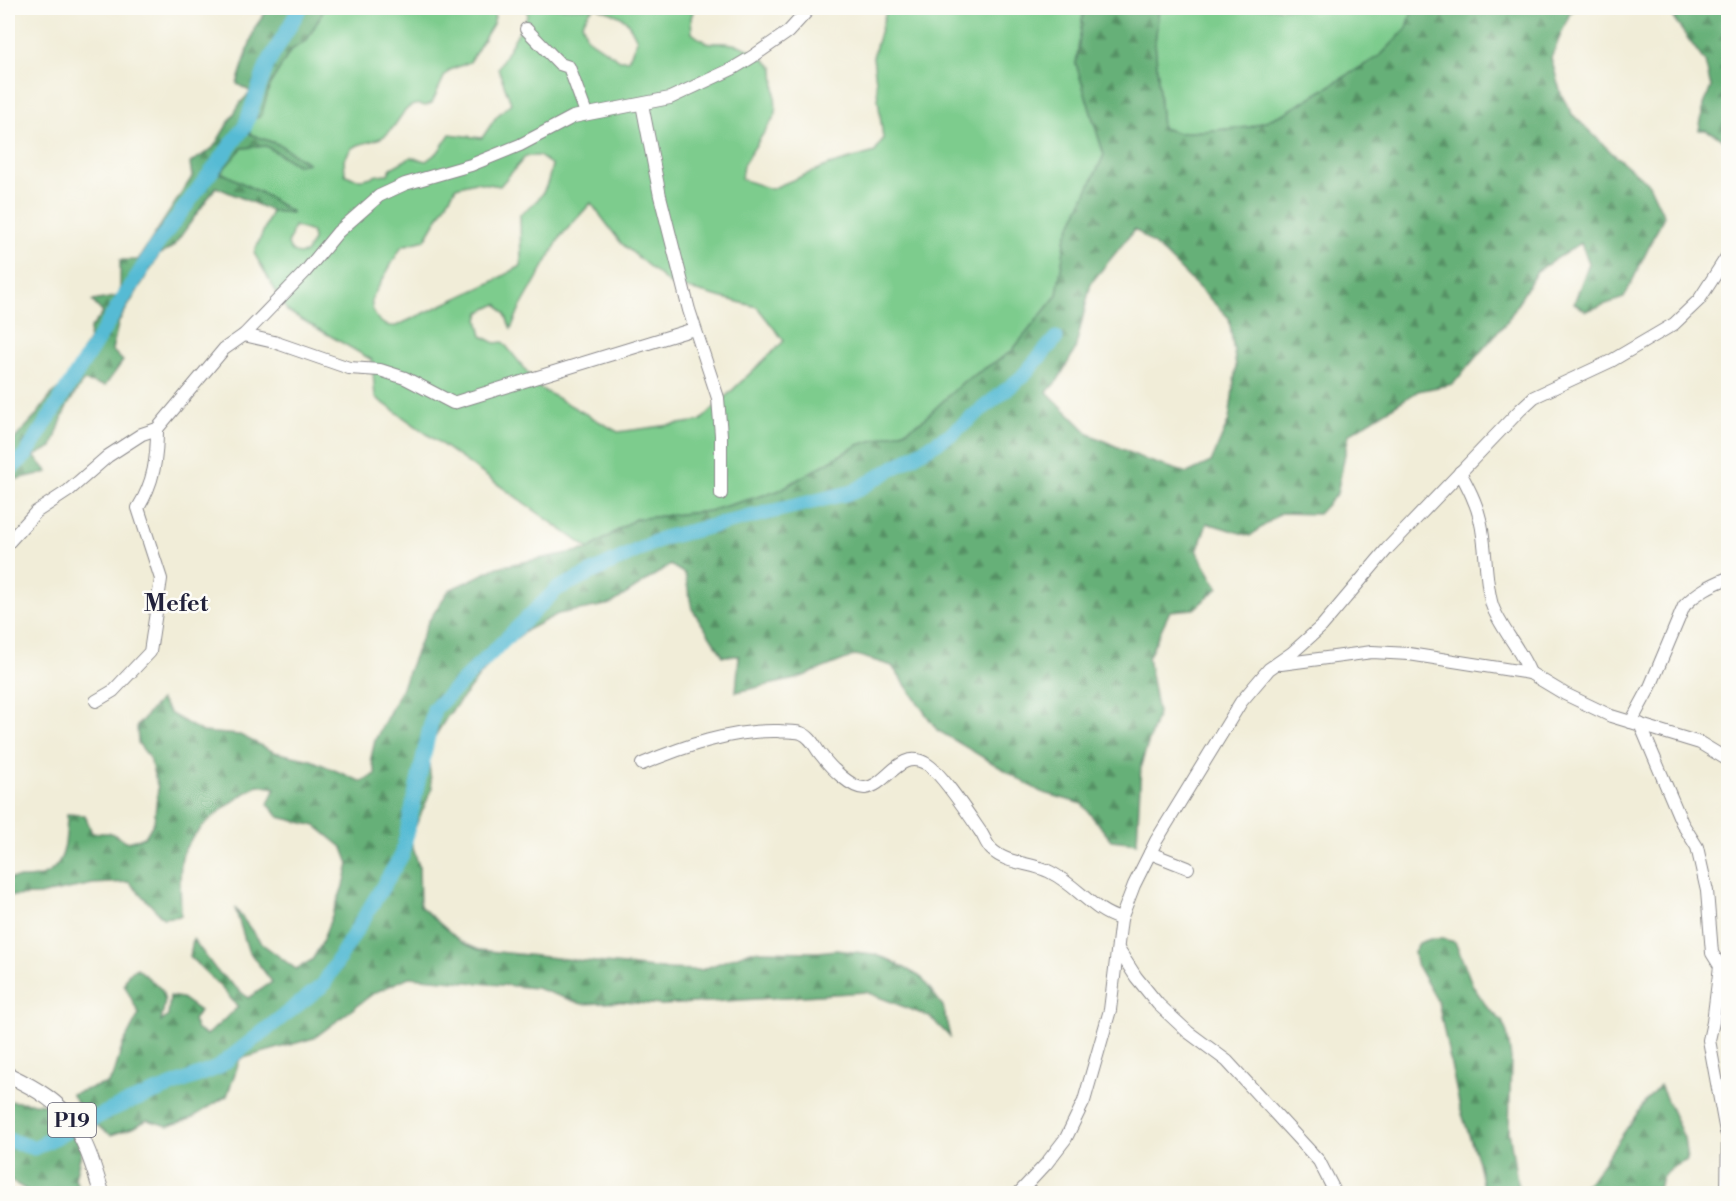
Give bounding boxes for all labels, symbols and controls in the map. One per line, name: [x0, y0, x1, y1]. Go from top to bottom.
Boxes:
district label: Mefet: [144, 589, 209, 619]
road number: P19: [48, 1103, 96, 1137]

